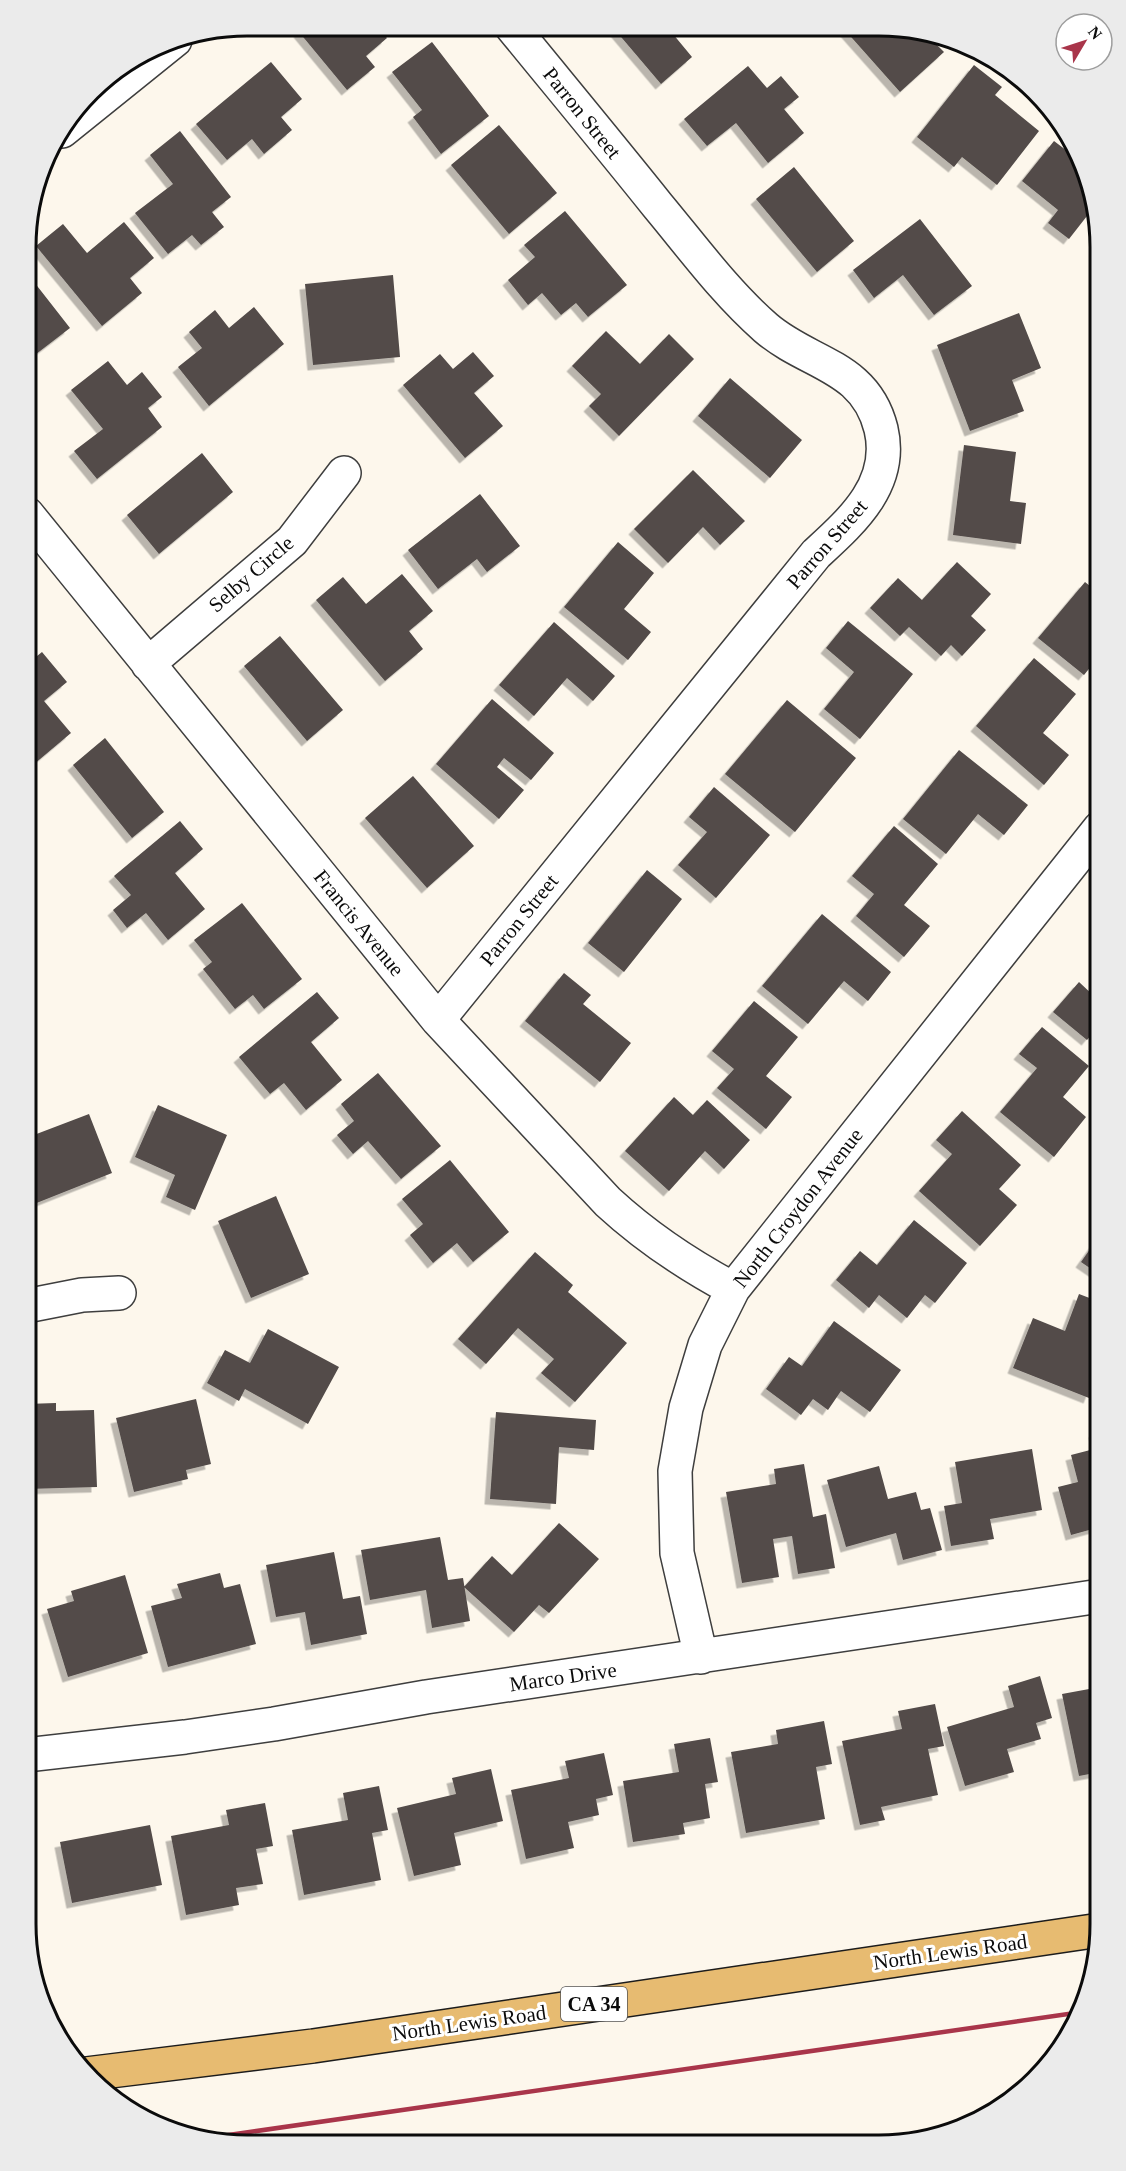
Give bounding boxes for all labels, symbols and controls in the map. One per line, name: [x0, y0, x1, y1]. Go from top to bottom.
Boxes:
north arrow: [1054, 12, 1114, 72]
text: N: [1085, 23, 1106, 43]
street label: Parron Street: [538, 63, 626, 164]
street label: Parron Street: [782, 494, 872, 593]
street label: Selby Circle: [204, 531, 298, 617]
street label: Francis Avenue: [309, 865, 409, 981]
street label: Parron Street: [475, 869, 563, 970]
street label: North Croydon Avenue: [728, 1124, 868, 1292]
street label: Marco Drive: [508, 1658, 618, 1696]
street label: North Lewis Road: [872, 1929, 1029, 1975]
road number: CA 34: [561, 1987, 627, 2021]
street label: North Lewis Road: [391, 2000, 548, 2046]

